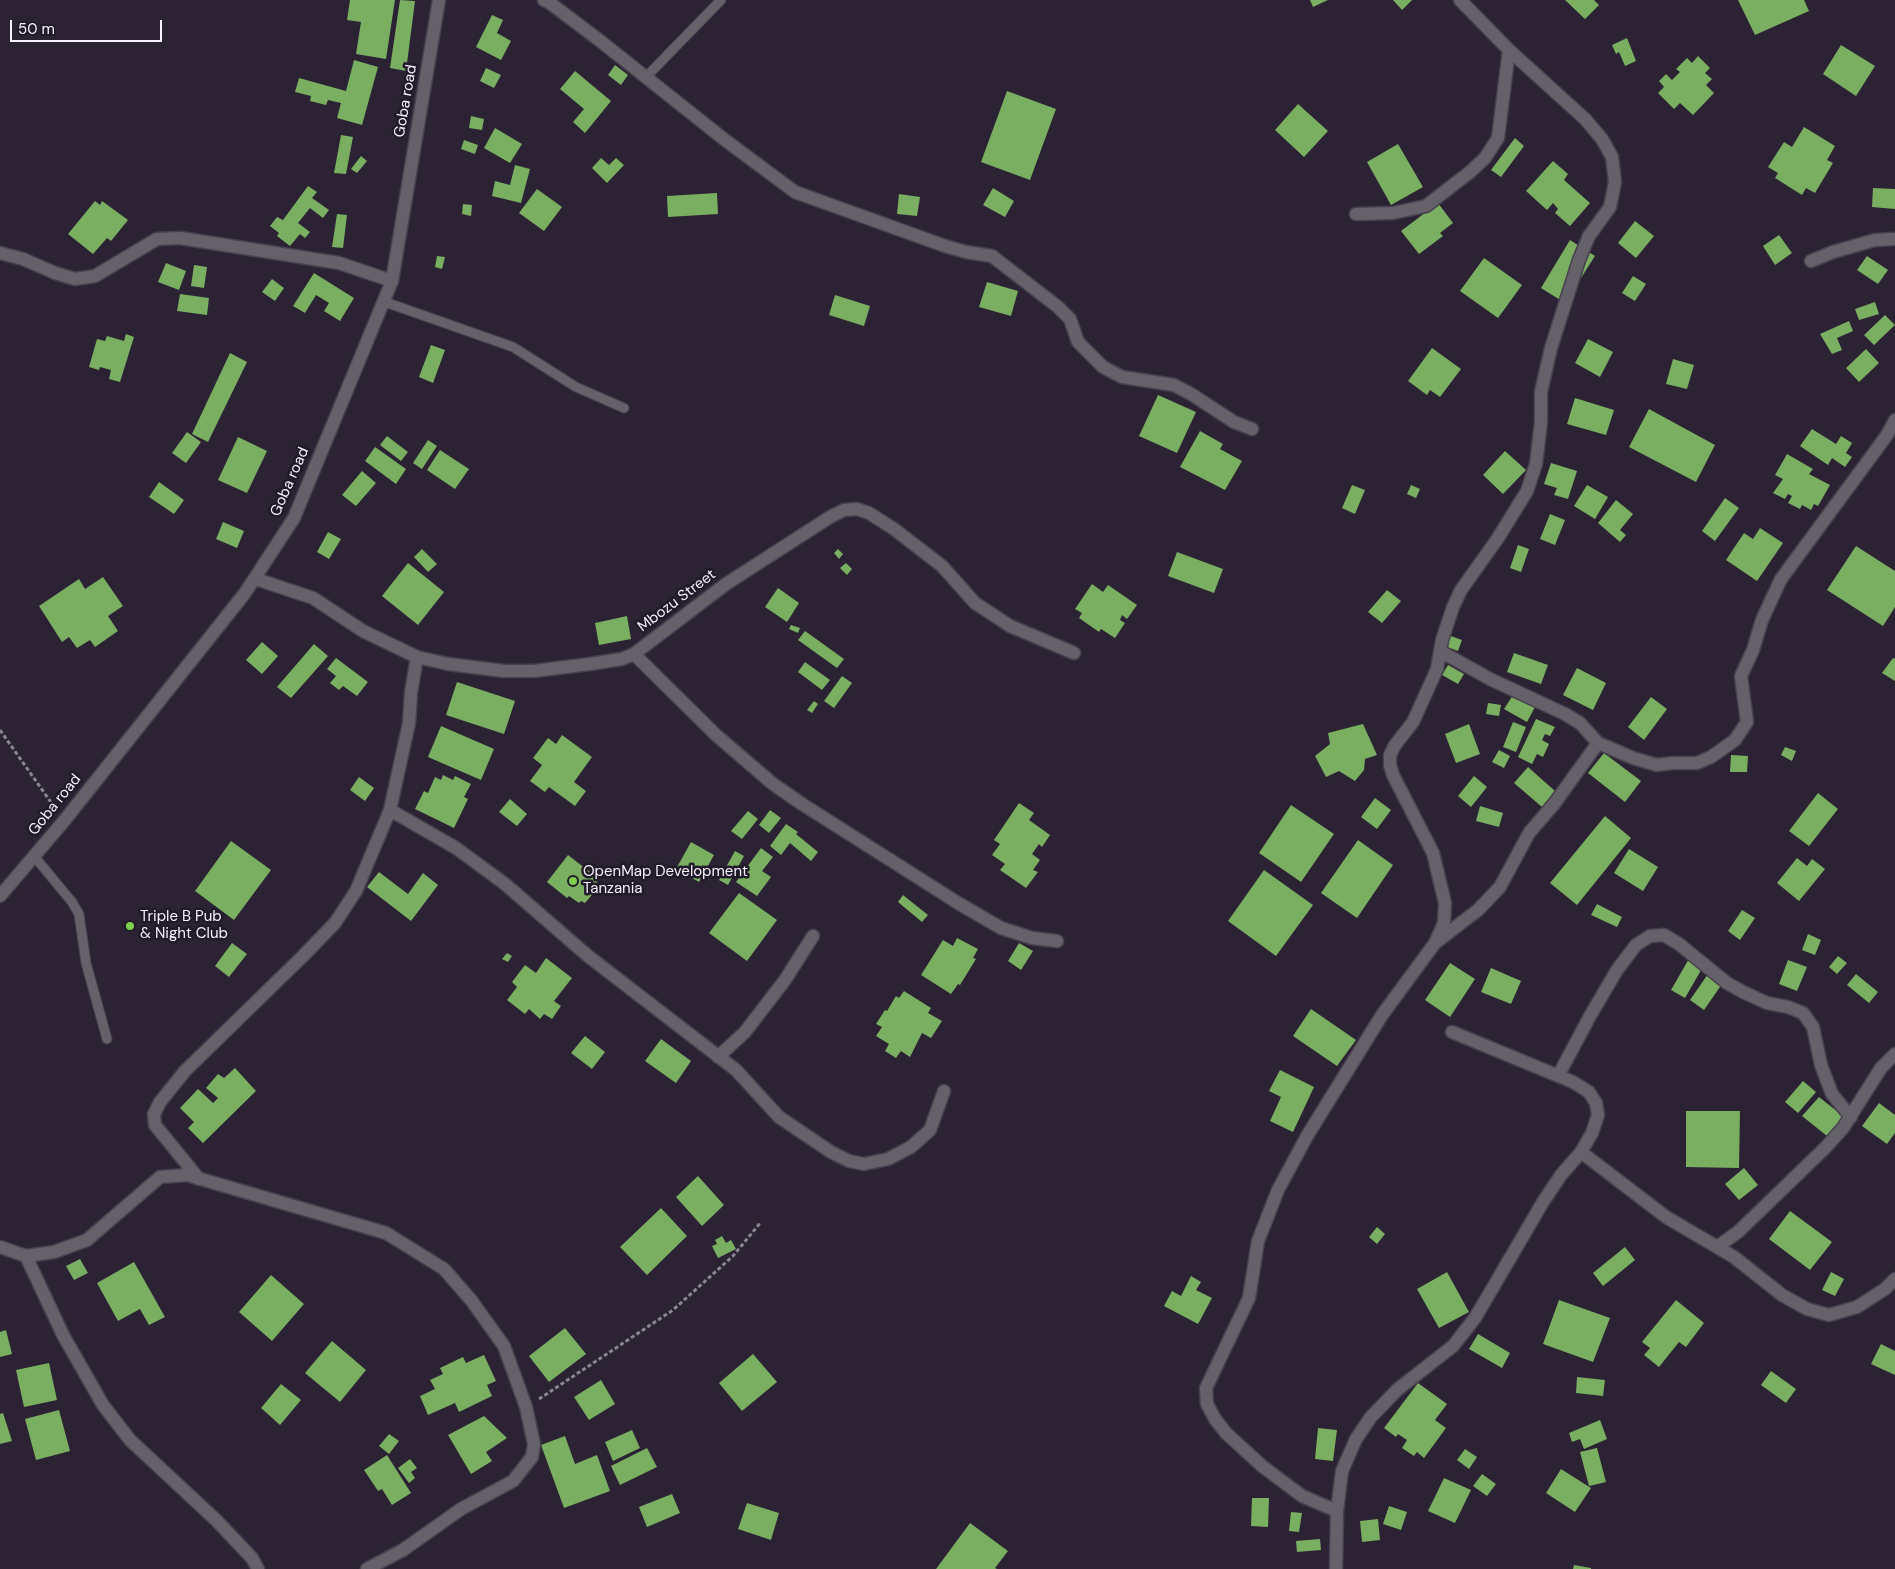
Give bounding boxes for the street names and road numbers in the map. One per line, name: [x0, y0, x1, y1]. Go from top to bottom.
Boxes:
street label: Goba road: [391, 63, 421, 139]
street label: Goba road: [267, 445, 313, 519]
street label: Mbozu Street: [635, 566, 719, 636]
street label: Goba road: [25, 771, 85, 839]

